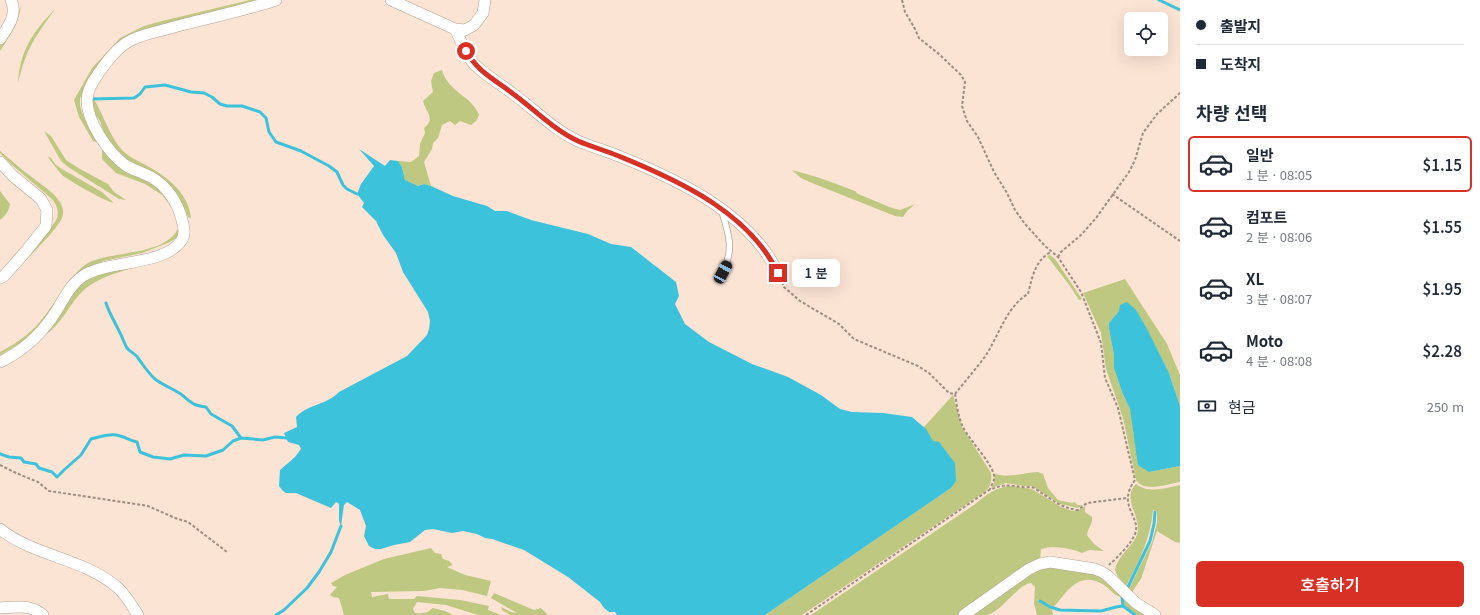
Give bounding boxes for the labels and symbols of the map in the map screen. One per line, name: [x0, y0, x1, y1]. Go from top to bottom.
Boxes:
route start: [457, 42, 475, 60]
car: [712, 259, 734, 285]
callout: 1 분: [792, 259, 840, 287]
route end: [769, 264, 787, 282]

